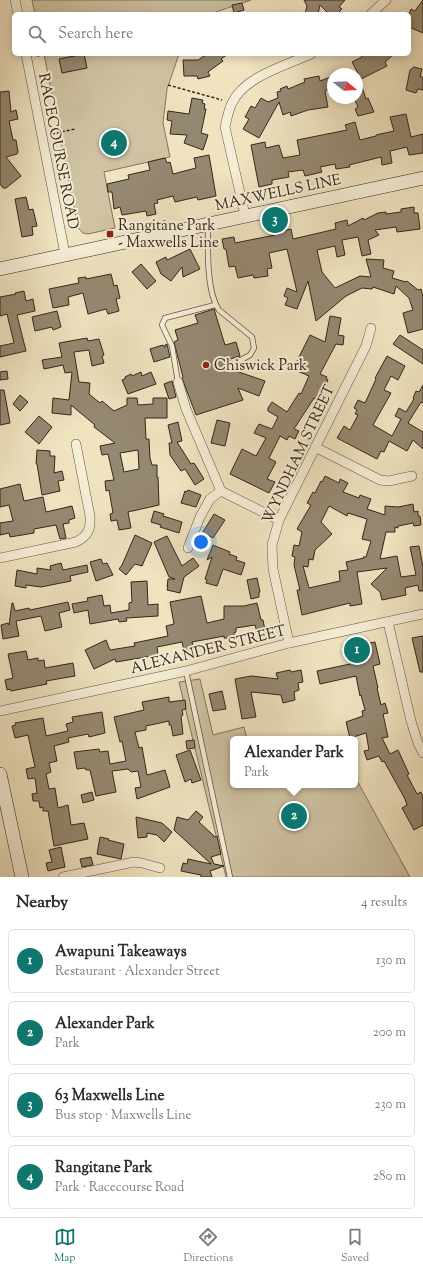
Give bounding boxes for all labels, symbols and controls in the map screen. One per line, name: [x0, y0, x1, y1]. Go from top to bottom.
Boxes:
search box: [12, 12, 411, 56]
icon: search: [26, 23, 48, 45]
text: Search here: [58, 24, 133, 45]
north arrow: [327, 68, 363, 104]
street label: RACECOURSE ROAD: [32, 71, 83, 231]
pin: 4: [101, 128, 127, 158]
street label: MAXWELLS LINE: [213, 170, 343, 217]
pin: 3: [262, 205, 288, 235]
place label: Rangitāne Park - Maxwells Line: [118, 216, 219, 254]
marker: Rangitāne Park - Maxwells Line: [105, 229, 115, 239]
place label: Chiswick Park: [214, 356, 307, 377]
marker: Chiswick Park: [201, 360, 211, 370]
street label: WYNDHAM STREET: [258, 381, 341, 528]
your location: [191, 532, 211, 552]
street label: ALEXANDER STREET: [128, 621, 289, 680]
pin: 1: [344, 635, 370, 665]
popup: [230, 736, 358, 788]
text: Alexander Park: [244, 743, 344, 764]
text: Park: [244, 764, 269, 782]
pin: 2: [281, 801, 307, 831]
text: Nearby: [16, 891, 68, 915]
text: 4 results: [361, 894, 407, 912]
text: Awapuni Takeaways: [55, 942, 187, 963]
text: 1: [28, 952, 32, 970]
text: 130 m: [376, 952, 406, 970]
text: Restaurant · Alexander Street: [55, 963, 220, 981]
text: Alexander Park: [55, 1014, 155, 1035]
text: 2: [27, 1024, 33, 1042]
text: 200 m: [373, 1024, 406, 1042]
text: Park: [55, 1035, 80, 1053]
text: 63 Maxwells Line: [55, 1086, 164, 1107]
text: 3: [27, 1096, 33, 1114]
text: 230 m: [374, 1096, 406, 1114]
text: Bus stop · Maxwells Line: [55, 1107, 192, 1125]
text: Rangitane Park: [55, 1158, 153, 1179]
text: 4: [27, 1168, 33, 1186]
text: 280 m: [373, 1168, 406, 1186]
text: Park · Racecourse Road: [55, 1179, 184, 1197]
tab: Map: [54, 1226, 76, 1266]
tab: Directions: [184, 1226, 233, 1266]
tab: Saved: [341, 1226, 369, 1266]

